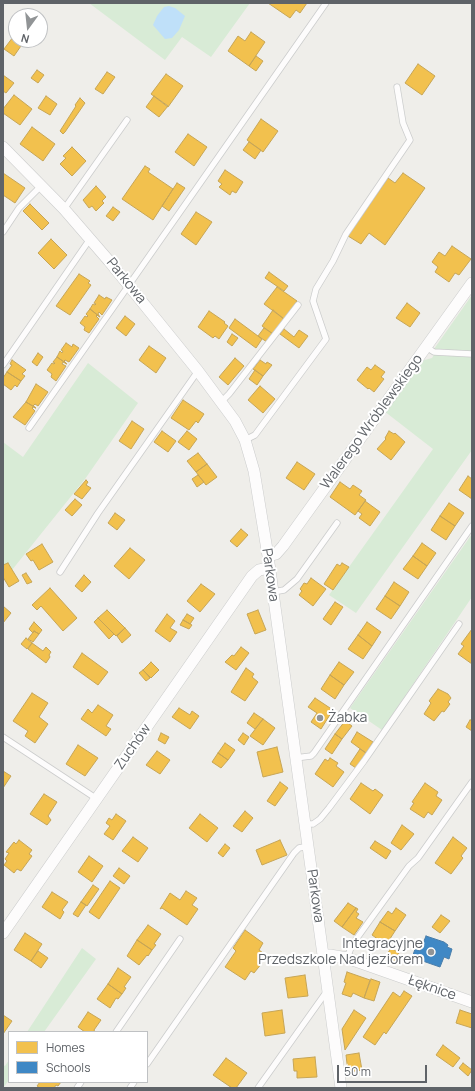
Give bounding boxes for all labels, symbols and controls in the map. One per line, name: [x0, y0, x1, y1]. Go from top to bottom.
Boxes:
north arrow: [8, 8, 48, 48]
text: N: [19, 31, 31, 47]
street label: Parkowa: [103, 255, 149, 307]
street label: Walerego Wróblewskiego: [317, 351, 427, 493]
street label: Parkowa: [258, 547, 282, 603]
place label: Żabka: [328, 710, 367, 726]
marker: Żabka: [315, 713, 325, 723]
street label: Zuchów: [111, 721, 155, 773]
street label: Parkowa: [303, 868, 327, 924]
place label: Integracyjne Przedszkole Nad jeziorem: [258, 936, 423, 968]
marker: Integracyjne Przedszkole Nad jeziorem: [426, 947, 436, 957]
street label: Łęknice: [406, 972, 458, 1004]
legend: [8, 1031, 148, 1083]
text: Homes: [46, 1039, 85, 1056]
scale bar: [339, 1057, 429, 1083]
text: Schools: [46, 1059, 90, 1076]
text: 50 m: [344, 1063, 371, 1080]

